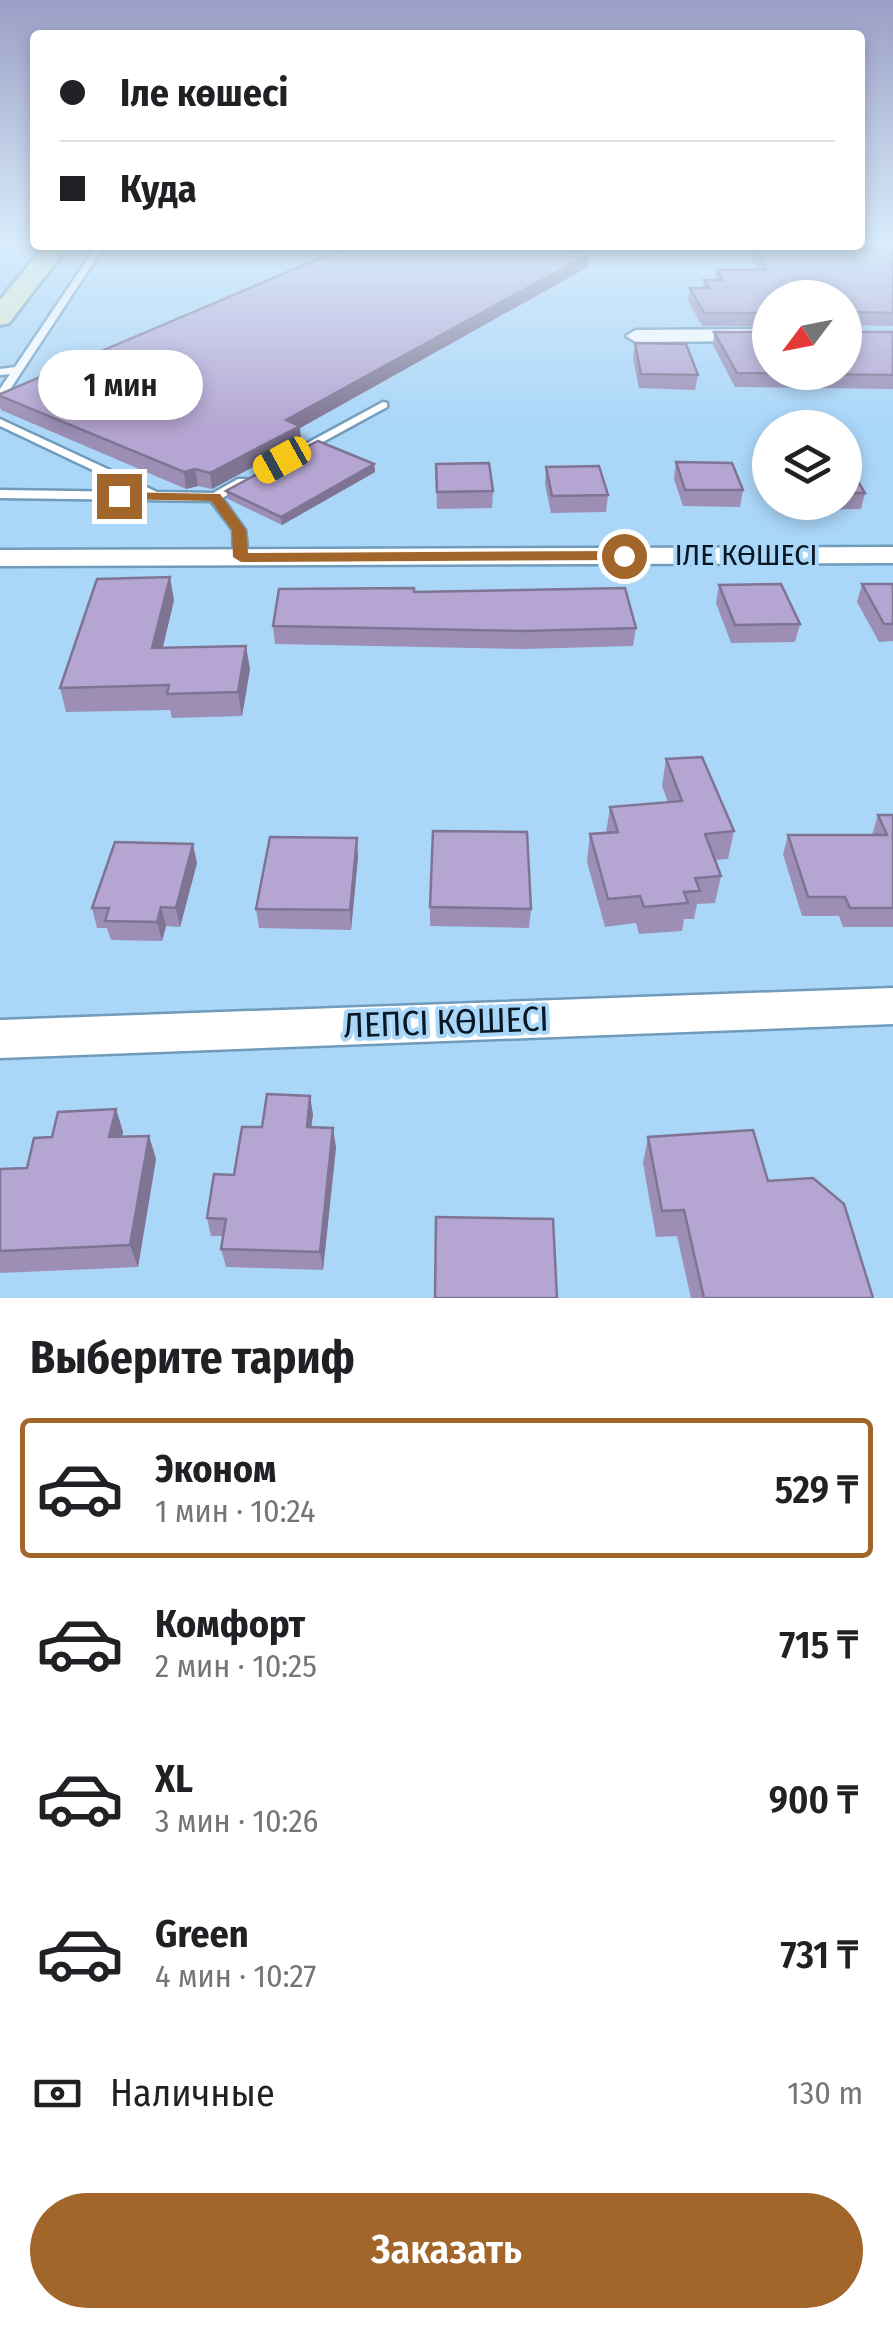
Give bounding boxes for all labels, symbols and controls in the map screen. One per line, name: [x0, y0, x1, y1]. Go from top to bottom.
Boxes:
text: Іле көшесі: [120, 70, 288, 116]
text: Куда: [120, 166, 197, 212]
north arrow: [752, 280, 862, 390]
map controls: [752, 280, 862, 520]
callout: 1 мин: [36, 351, 202, 421]
text: 1 мин: [83, 366, 158, 404]
button: layers: [752, 410, 862, 520]
car: [248, 432, 316, 488]
route end: [97, 474, 142, 519]
route start: [602, 534, 647, 579]
street label: ІЛЕ КӨШЕСІ: [675, 537, 817, 573]
street label: ЛЕПСІ КӨШЕСІ: [343, 997, 549, 1047]
text: Выберите тариф: [30, 1331, 355, 1385]
icon: car: [35, 1443, 125, 1533]
text: Эконом: [155, 1446, 276, 1492]
text: 529 ₸: [775, 1467, 858, 1513]
text: 1 мин · 10:24: [155, 1492, 315, 1530]
icon: car: [35, 1598, 125, 1688]
text: Комфорт: [155, 1601, 305, 1647]
text: 715 ₸: [779, 1622, 858, 1668]
text: 2 мин · 10:25: [155, 1647, 317, 1685]
icon: car: [35, 1753, 125, 1843]
text: XL: [155, 1756, 193, 1802]
text: 900 ₸: [769, 1777, 858, 1823]
text: 3 мин · 10:26: [155, 1802, 318, 1840]
icon: car: [35, 1908, 125, 1998]
text: Green: [155, 1911, 249, 1957]
text: 731 ₸: [780, 1932, 858, 1978]
text: 4 мин · 10:27: [155, 1957, 316, 1995]
icon: cash: [30, 2066, 85, 2121]
text: Наличные: [110, 2070, 275, 2116]
text: 130 m: [787, 2074, 863, 2112]
button: Заказать: [30, 2193, 863, 2308]

